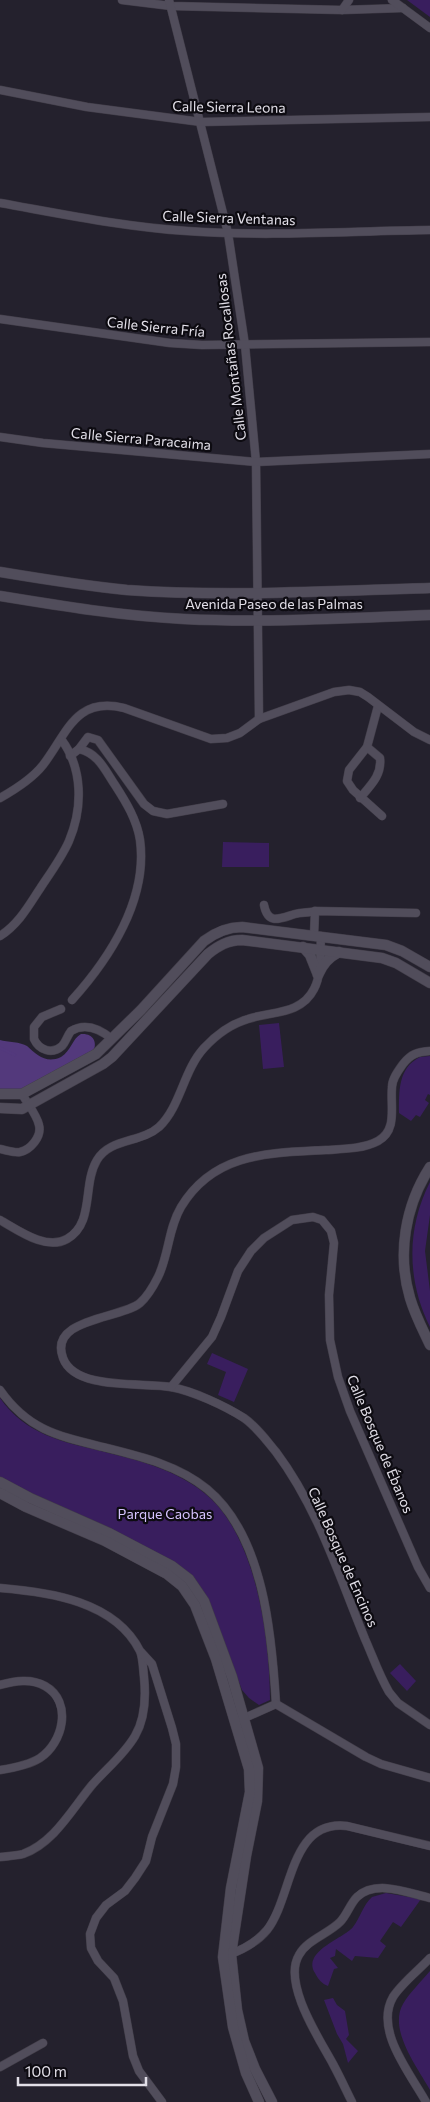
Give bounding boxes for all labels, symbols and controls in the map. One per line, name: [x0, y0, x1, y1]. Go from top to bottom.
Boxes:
street label: Calle Sierra Leona: [172, 97, 286, 116]
street label: Calle Sierra Ventanas: [162, 207, 296, 228]
street label: Calle Montañas Rocallosas: [212, 273, 249, 442]
street label: Calle Sierra Fría: [106, 313, 206, 340]
street label: Calle Sierra Paracaima: [70, 424, 212, 453]
street label: Avenida Paseo de las Palmas: [185, 595, 363, 612]
street label: Calle Bosque de Ébanos: [344, 1372, 417, 1515]
street label: Calle Bosque de Encinos: [305, 1484, 382, 1629]
park label: Parque Caobas: [118, 1505, 212, 1522]
scale bar: [18, 2054, 145, 2086]
text: 100 m: [25, 2062, 67, 2080]

